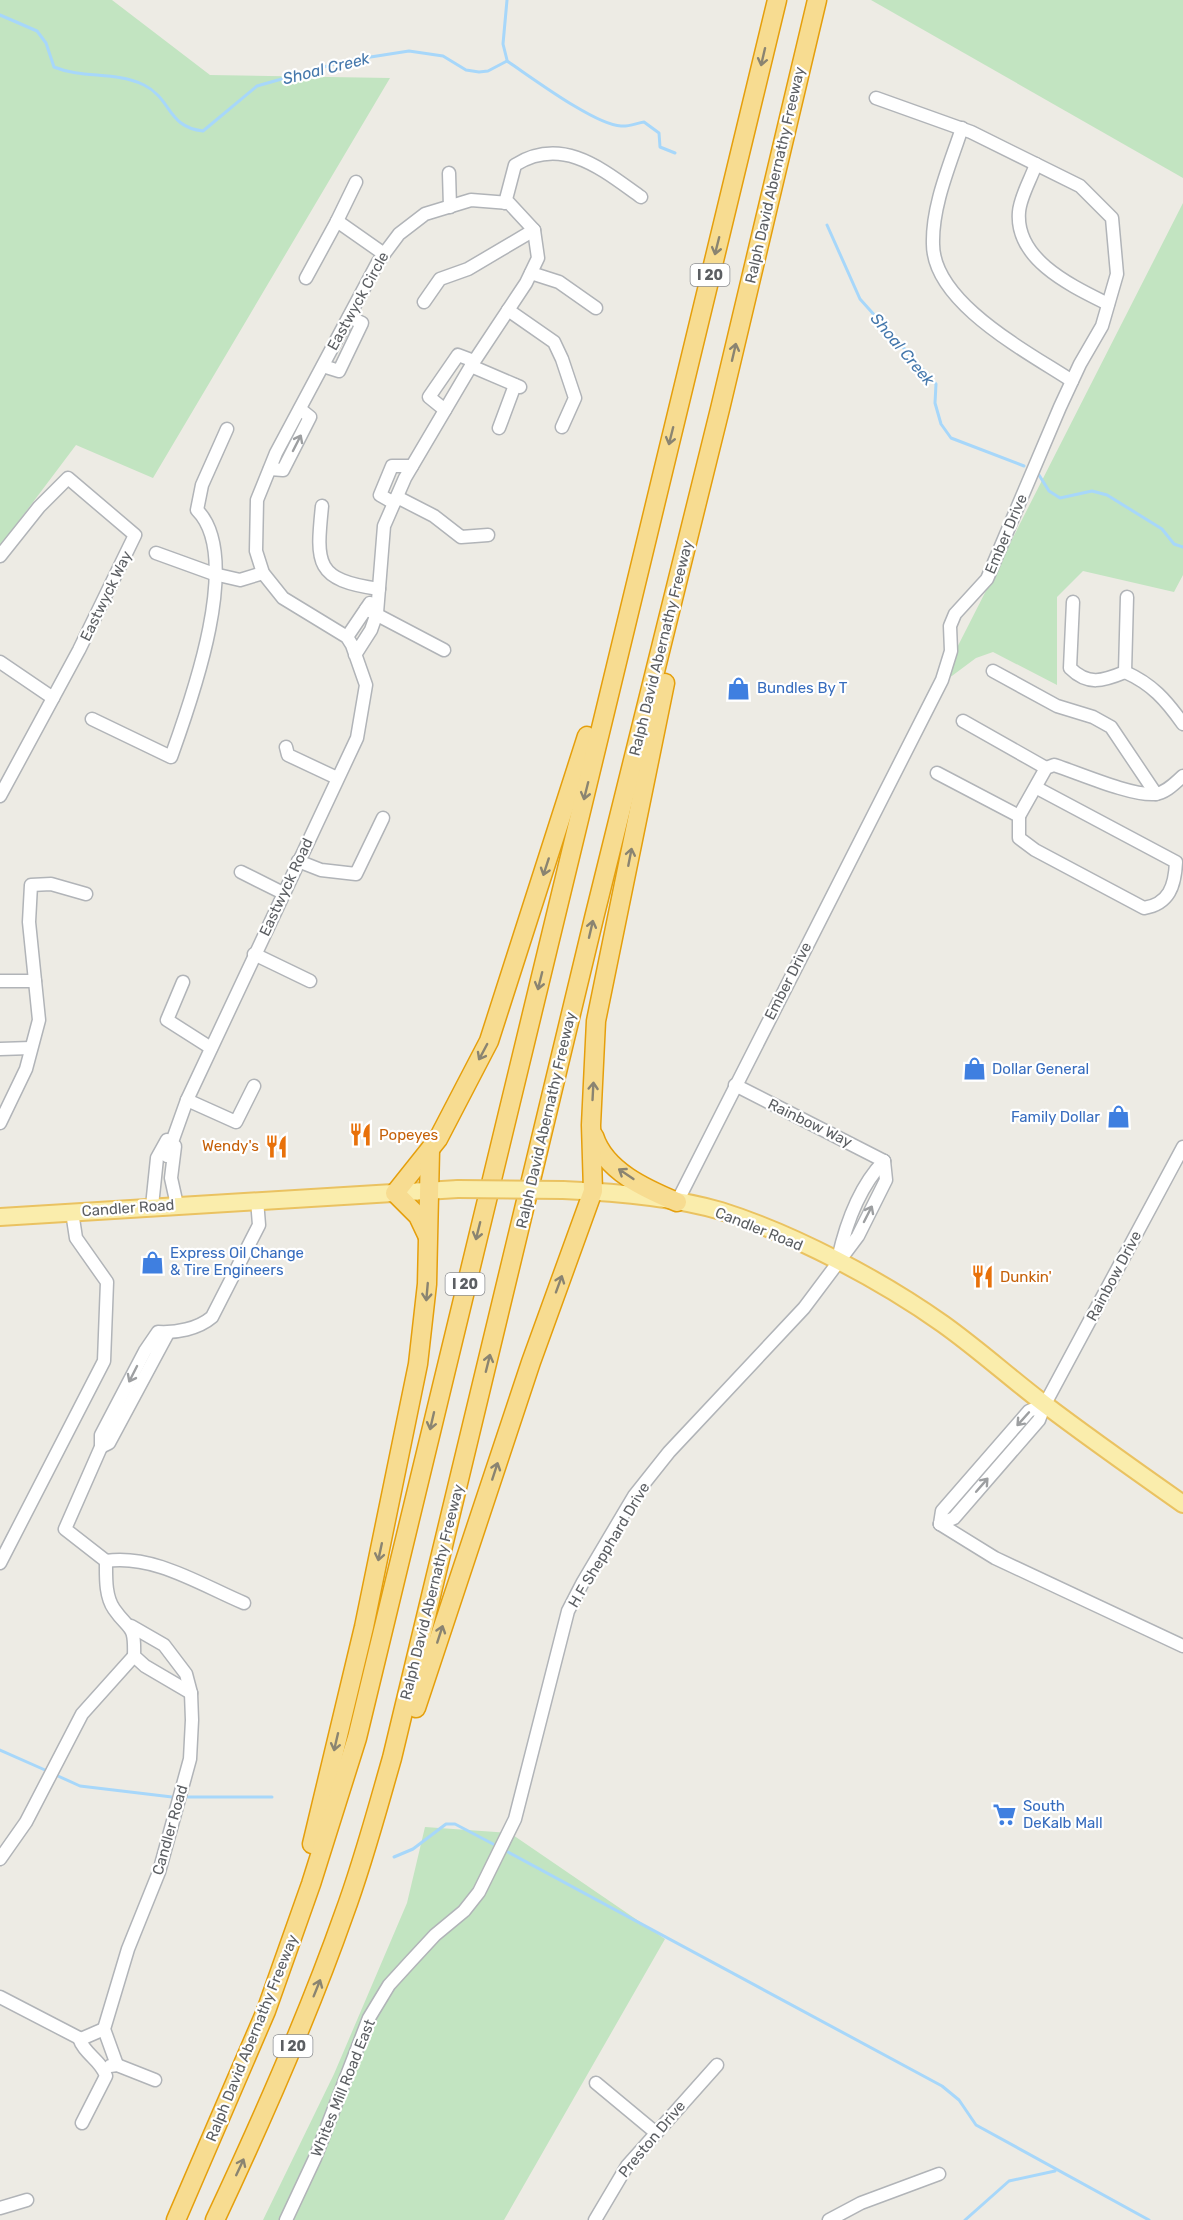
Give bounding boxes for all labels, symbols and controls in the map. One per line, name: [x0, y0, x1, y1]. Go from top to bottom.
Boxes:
one-way arrow: [757, 47, 769, 66]
water label: Shoal Creek: [281, 48, 372, 88]
street label: Ralph David Abernathy Freeway: [741, 65, 809, 285]
one-way arrow: [711, 237, 723, 256]
street label: Eastwyck Circle: [323, 249, 393, 353]
road number: I 20: [690, 264, 730, 286]
water label: Shoal Creek: [867, 309, 939, 390]
one-way arrow: [728, 343, 740, 362]
one-way arrow: [664, 426, 676, 445]
one-way arrow: [291, 434, 303, 452]
street label: Ember Drive: [981, 491, 1031, 577]
street label: Ralph David Abernathy Freeway: [625, 538, 697, 758]
street label: Eastwyck Way: [76, 548, 136, 644]
shop icon: Bundles By T: [726, 675, 752, 701]
place label: Bundles By T: [757, 679, 848, 697]
one-way arrow: [579, 781, 591, 800]
street label: Eastwyck Road: [255, 835, 317, 939]
one-way arrow: [624, 848, 636, 867]
one-way arrow: [540, 857, 551, 876]
one-way arrow: [586, 919, 598, 938]
street label: Ember Drive: [761, 939, 815, 1023]
one-way arrow: [533, 971, 545, 990]
street label: Ralph David Abernathy Freeway: [512, 1010, 580, 1230]
one-way arrow: [477, 1043, 489, 1060]
shop icon: Dollar General: [961, 1056, 987, 1082]
place label: Dollar General: [992, 1060, 1089, 1078]
one-way arrow: [587, 1081, 598, 1101]
street label: Rainbow Way: [765, 1095, 855, 1151]
shop icon: Family Dollar: [1105, 1104, 1131, 1130]
place label: Family Dollar: [1011, 1108, 1100, 1126]
restaurant icon: Popeyes: [348, 1122, 374, 1148]
place label: Popeyes: [379, 1126, 439, 1144]
restaurant icon: Wendy's: [264, 1133, 290, 1159]
place label: Wendy's: [202, 1137, 259, 1155]
one-way arrow: [618, 1168, 634, 1180]
street label: Candler Road: [81, 1196, 175, 1220]
street label: Candler Road: [713, 1203, 805, 1255]
one-way arrow: [863, 1205, 875, 1223]
one-way arrow: [472, 1222, 484, 1241]
street label: Rainbow Drive: [1083, 1228, 1145, 1324]
place label: Express Oil Change & Tire Engineers: [170, 1244, 304, 1279]
shop icon: Express Oil Change & Tire Engineers: [139, 1249, 165, 1275]
restaurant icon: Dunkin': [969, 1264, 995, 1290]
place label: Dunkin': [1000, 1268, 1052, 1286]
road number: I 20: [446, 1273, 484, 1295]
one-way arrow: [555, 1276, 566, 1294]
one-way arrow: [421, 1282, 432, 1302]
one-way arrow: [482, 1354, 494, 1373]
one-way arrow: [127, 1365, 139, 1382]
one-way arrow: [426, 1411, 437, 1430]
one-way arrow: [1016, 1411, 1030, 1426]
one-way arrow: [490, 1462, 501, 1481]
one-way arrow: [975, 1478, 989, 1493]
street label: H F Shepphard Drive: [564, 1479, 654, 1611]
street label: Ralph David Abernathy Freeway: [396, 1482, 468, 1702]
one-way arrow: [374, 1541, 385, 1561]
one-way arrow: [436, 1625, 447, 1644]
one-way arrow: [330, 1732, 342, 1751]
street label: Candler Road: [149, 1783, 191, 1877]
place label: South DeKalb Mall: [1023, 1797, 1103, 1832]
supermarket icon: South DeKalb Mall: [992, 1802, 1018, 1828]
street label: Ralph David Abernathy Freeway: [202, 1932, 302, 2144]
one-way arrow: [312, 1979, 323, 1998]
street label: Whites Mill Road East: [307, 2016, 379, 2160]
road number: I 20: [274, 2035, 312, 2057]
street label: Preston Drive: [615, 2097, 689, 2181]
one-way arrow: [234, 2159, 246, 2177]

